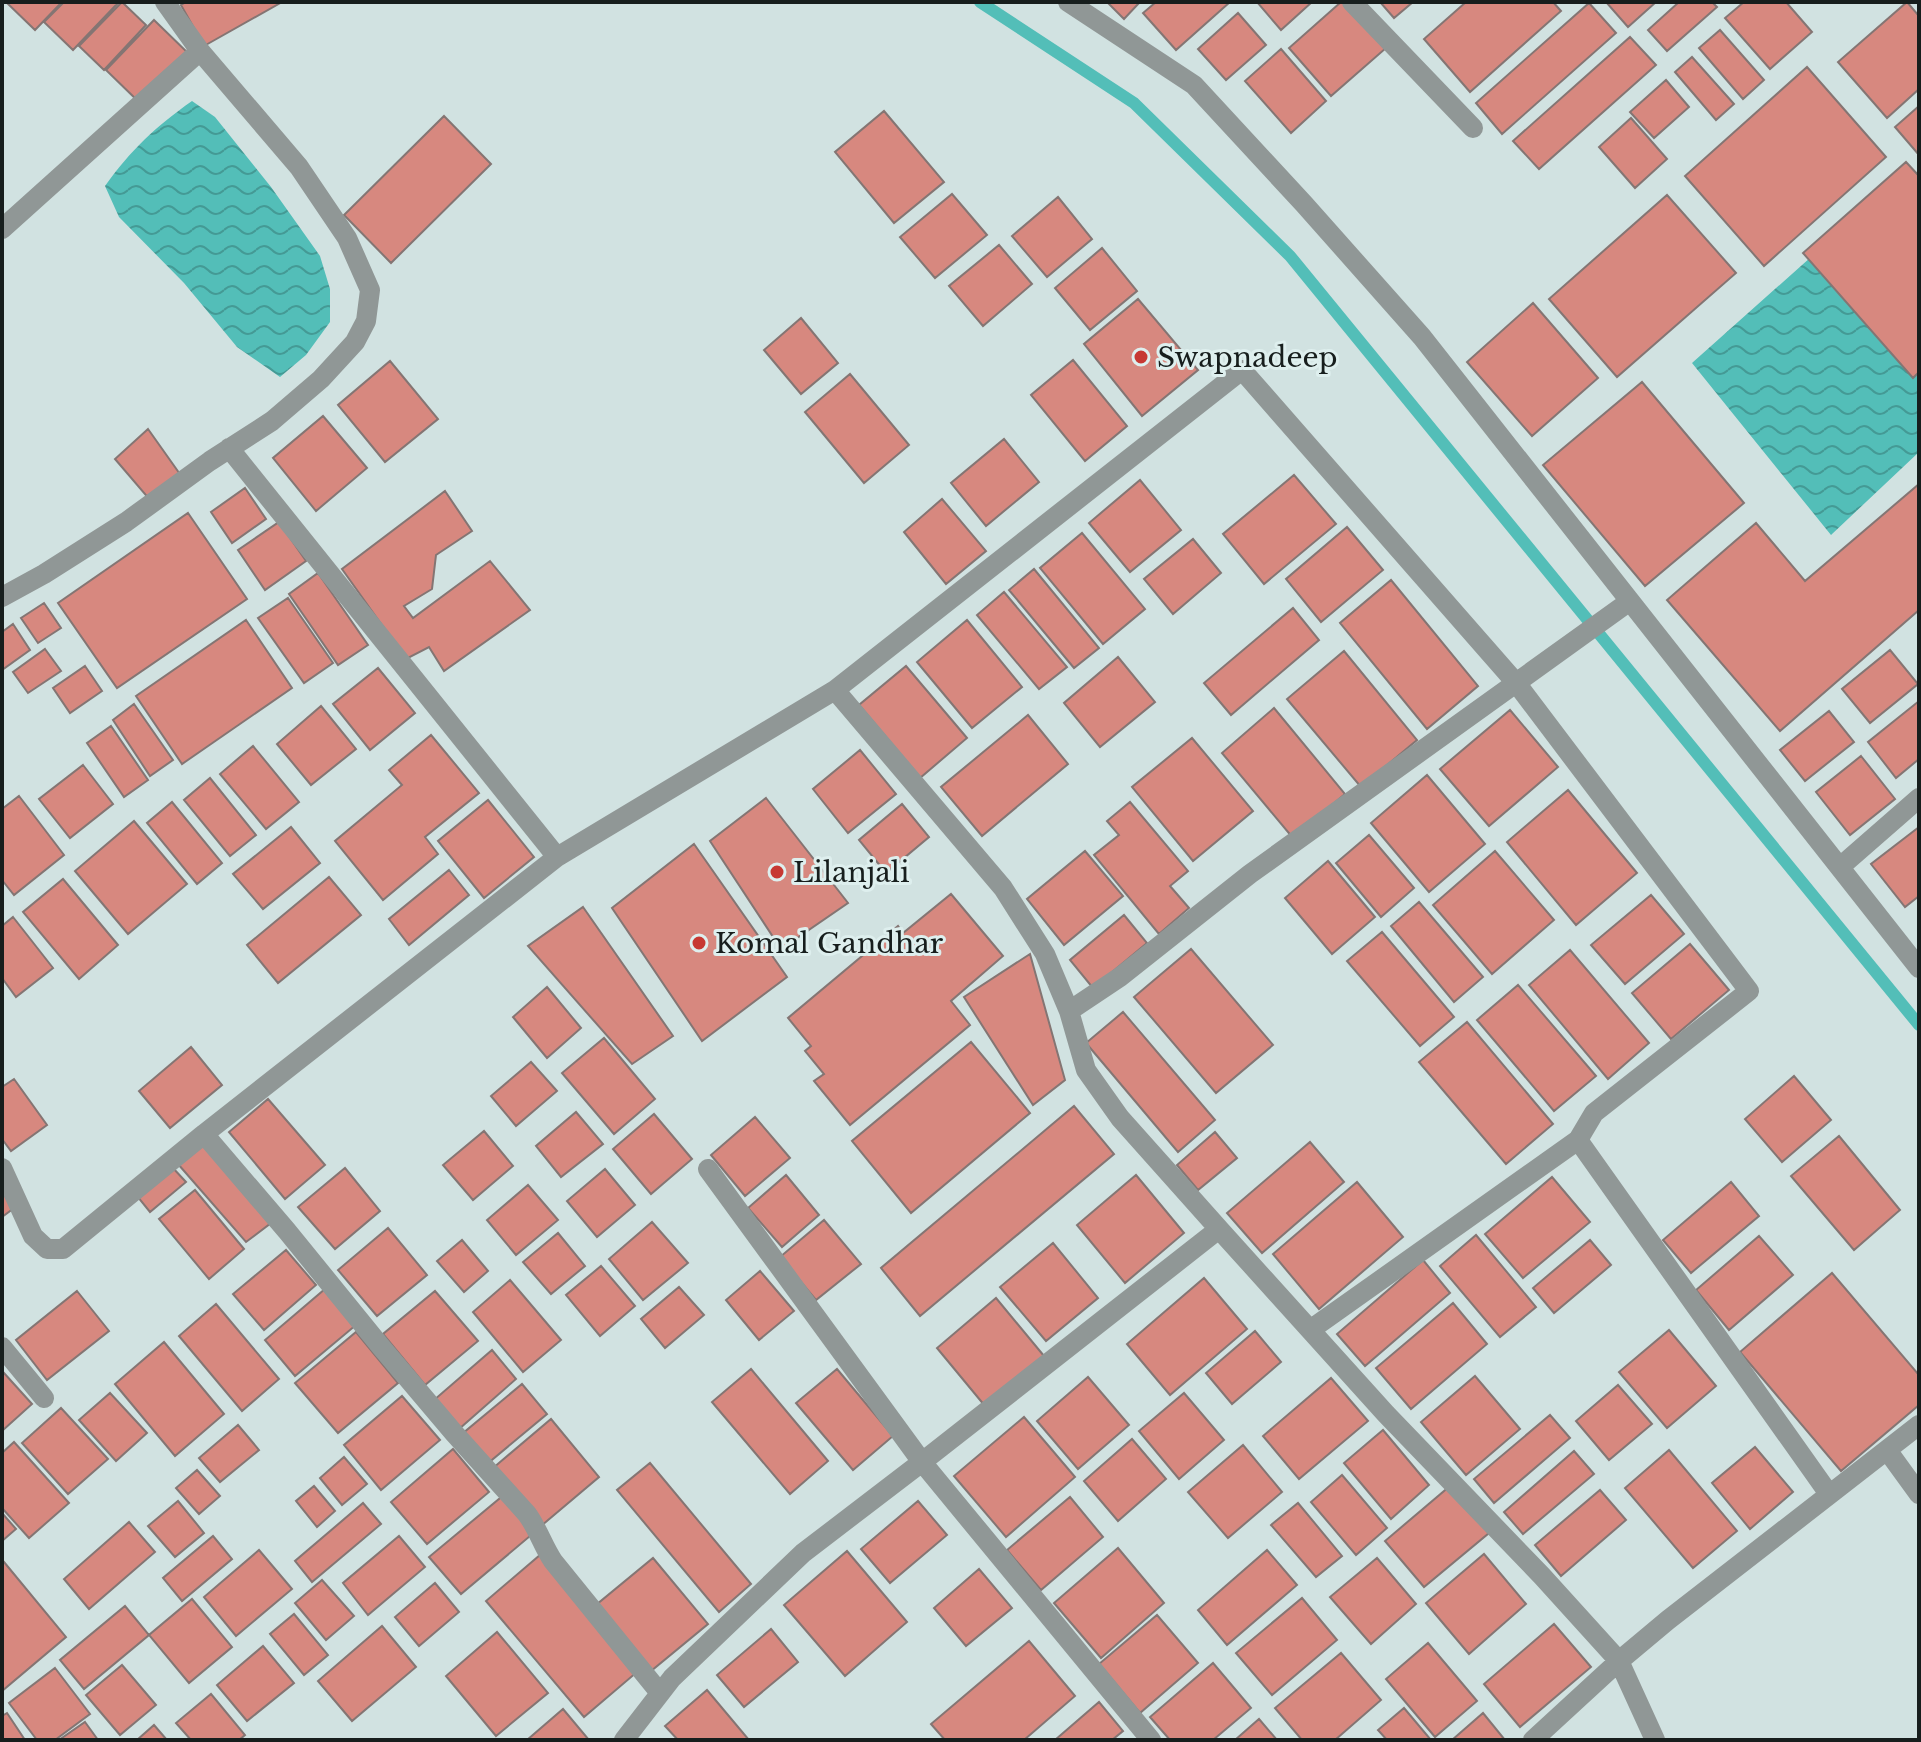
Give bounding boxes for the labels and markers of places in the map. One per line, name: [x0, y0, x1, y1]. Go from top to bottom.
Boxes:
place label: Swapnadeep: [1157, 340, 1338, 375]
marker: Swapnadeep: [1132, 348, 1150, 366]
place label: Lilanjali: [793, 855, 909, 890]
marker: Lilanjali: [768, 863, 786, 881]
place label: Komal Gandhar: [715, 926, 944, 961]
marker: Komal Gandhar: [690, 934, 708, 952]

